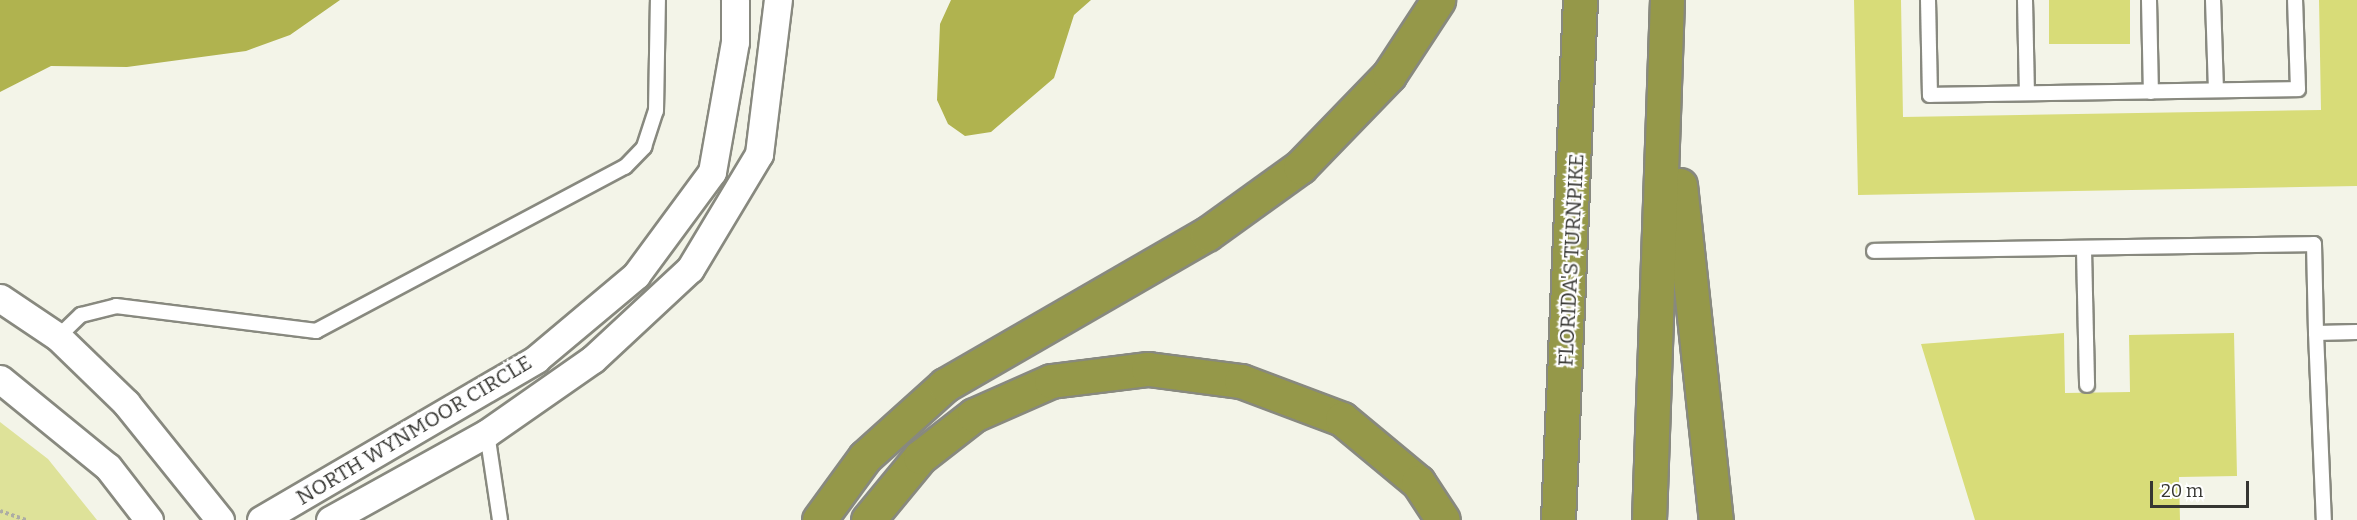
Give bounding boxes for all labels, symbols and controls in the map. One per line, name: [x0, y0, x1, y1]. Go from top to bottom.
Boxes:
street label: FLORIDA'S TURNPIKE: [1553, 153, 1589, 367]
street label: NORTH WYNMOOR CIRCLE: [292, 350, 536, 510]
scale bar: [2153, 469, 2252, 507]
text: 20 m: [2161, 480, 2203, 502]

